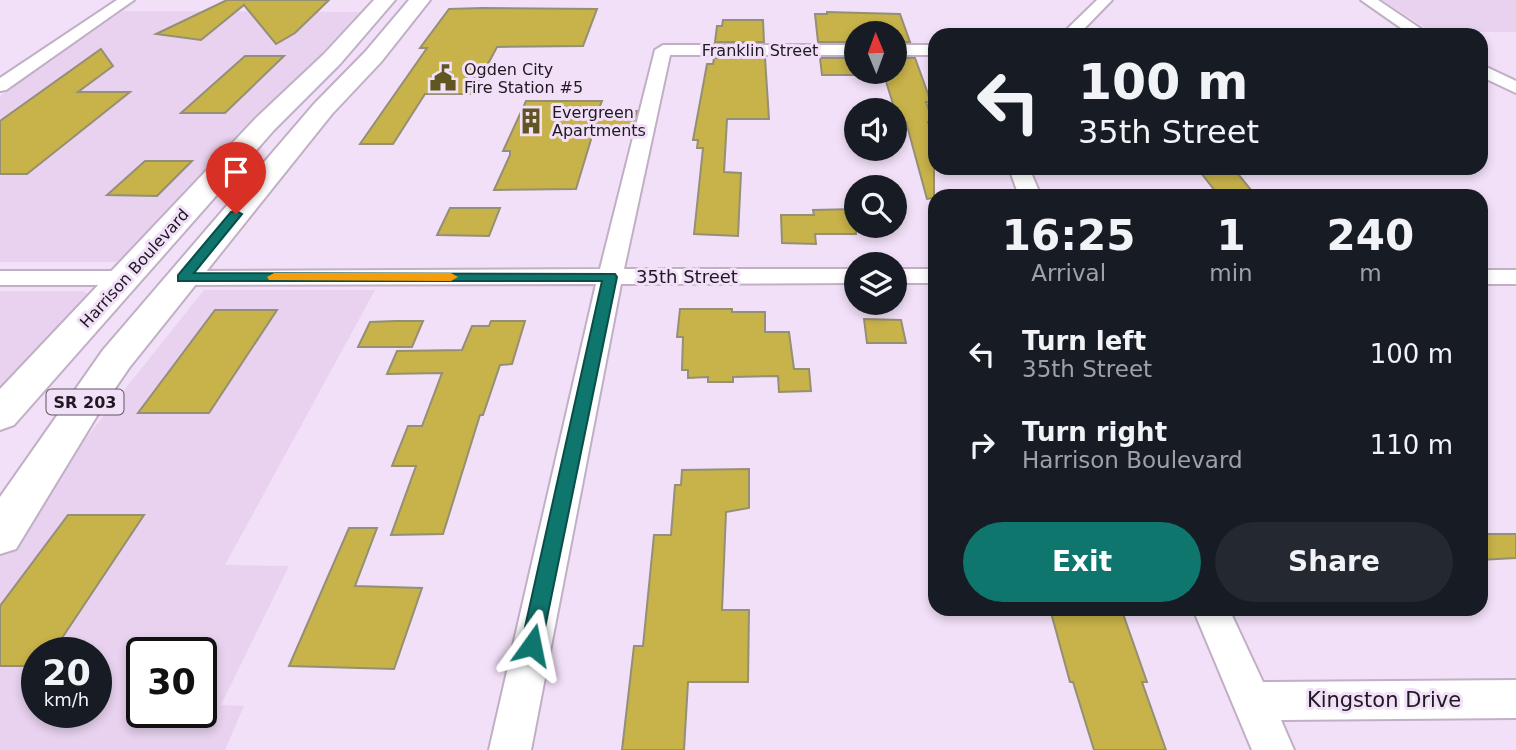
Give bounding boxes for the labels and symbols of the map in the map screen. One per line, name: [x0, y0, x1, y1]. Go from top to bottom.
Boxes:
north arrow: [844, 21, 906, 84]
street label: Franklin Street: [702, 41, 818, 60]
place label: Ogden City Fire Station #5: [464, 60, 583, 97]
public building icon: Ogden City Fire Station #5: [428, 63, 458, 93]
place label: Evergreen Apartments: [552, 103, 646, 140]
building icon: Evergreen Apartments: [516, 106, 546, 136]
pin: [206, 142, 266, 214]
street label: Harrison Boulevard: [76, 205, 193, 332]
street label: 35th Street: [636, 266, 738, 287]
road number: SR 203: [46, 390, 124, 414]
position arrow: [495, 608, 569, 682]
speed limit sign: 30: [126, 637, 217, 728]
street label: Kingston Drive: [1307, 688, 1461, 712]

